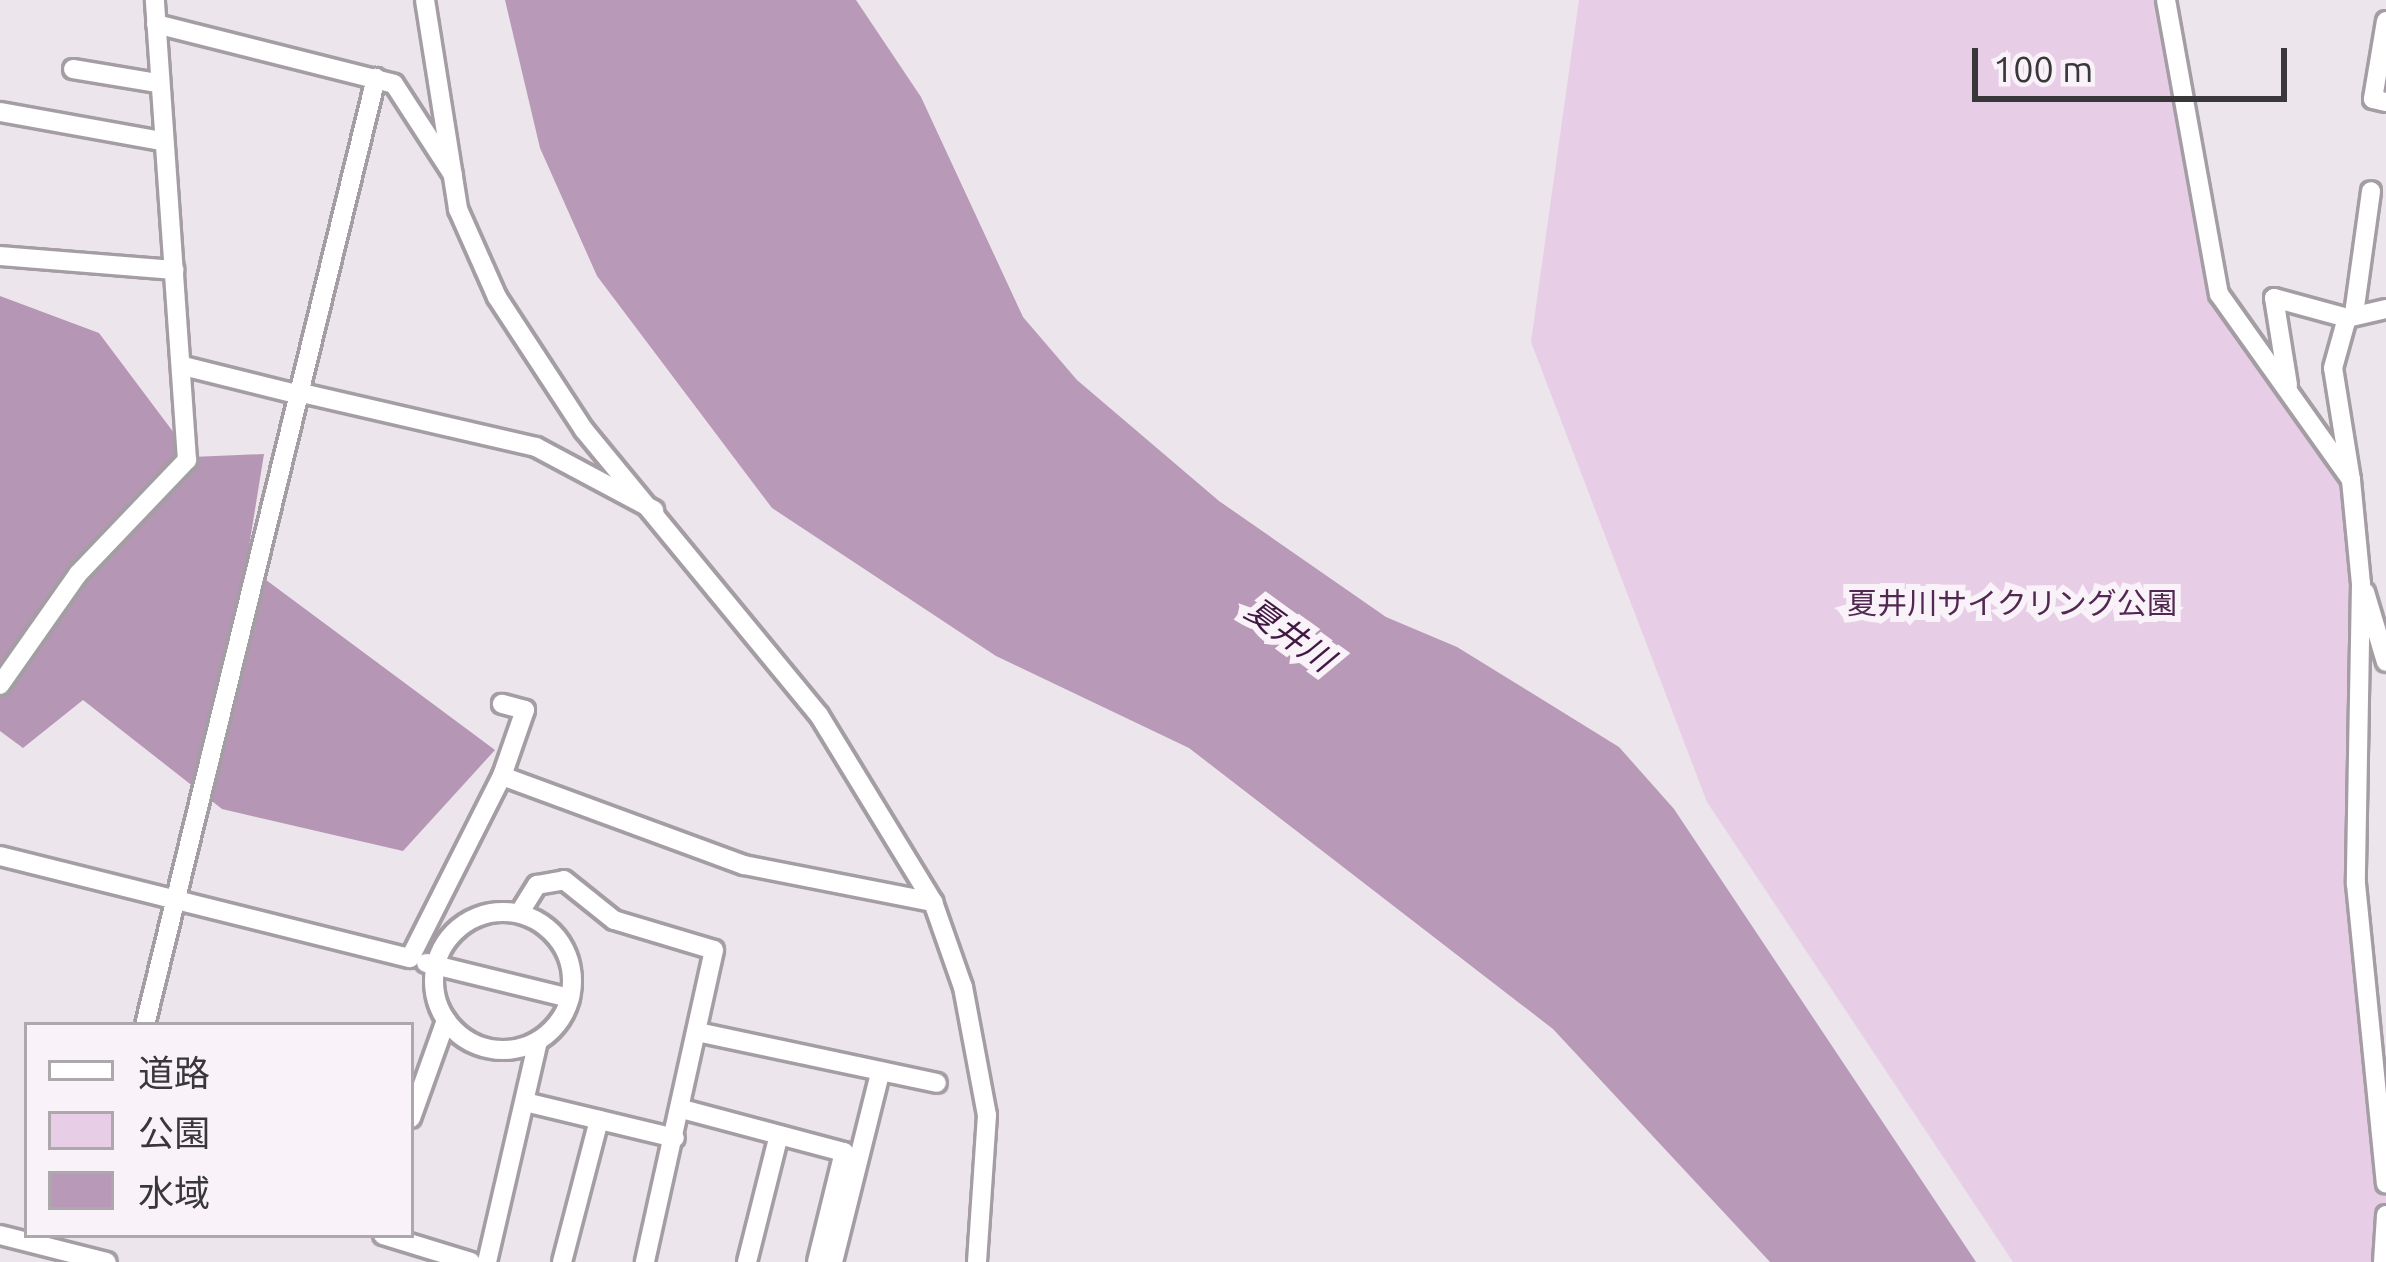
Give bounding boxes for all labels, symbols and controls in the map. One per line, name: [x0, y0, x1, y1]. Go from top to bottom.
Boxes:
scale bar: [1978, 24, 2293, 98]
text: 100 m: [1993, 48, 2093, 89]
park label: 夏井川サイクリング公園: [1847, 585, 2177, 621]
water label: 夏井川: [1238, 589, 1342, 679]
legend: [24, 1022, 414, 1238]
text: 道路: [138, 1052, 210, 1093]
text: 公園: [138, 1112, 210, 1153]
text: 水域: [138, 1172, 210, 1213]

